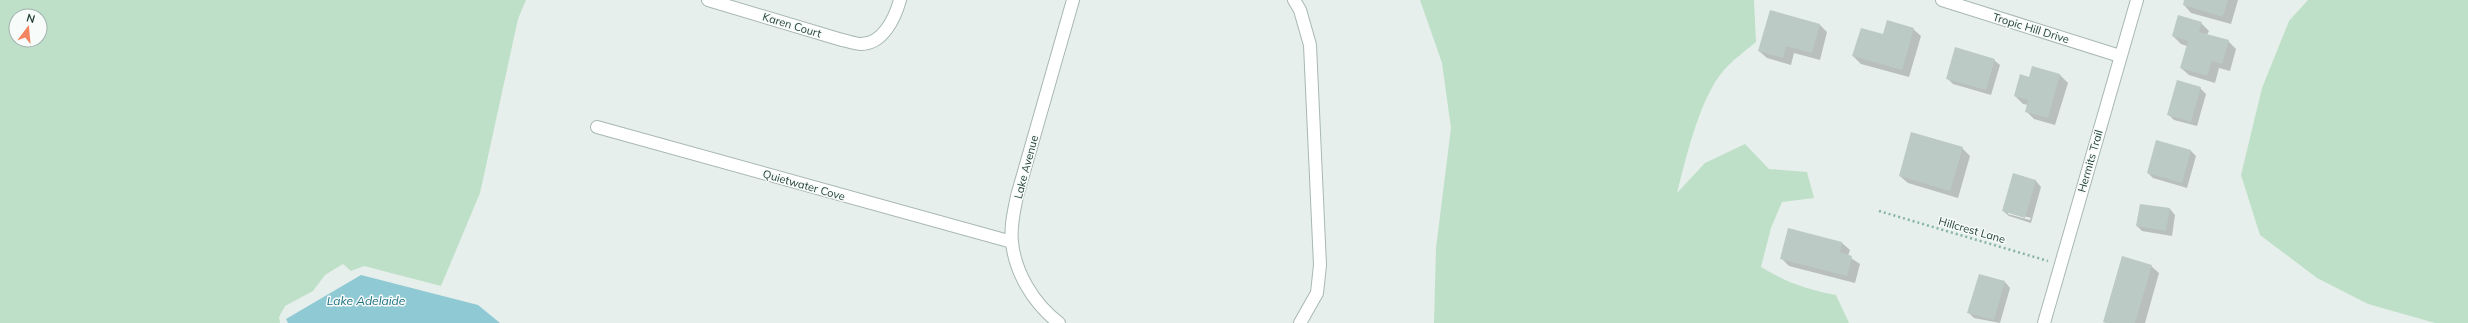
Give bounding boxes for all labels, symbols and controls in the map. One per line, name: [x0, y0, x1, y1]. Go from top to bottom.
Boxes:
north arrow: [8, 8, 48, 48]
street label: Karen Court: [761, 9, 823, 41]
street label: Tropic Hill Drive: [1991, 10, 2071, 46]
text: N: [25, 11, 37, 26]
street label: Hermits Trail: [2074, 128, 2106, 194]
street label: Lake Avenue: [1011, 134, 1041, 200]
street label: Quietwater Cove: [761, 167, 847, 203]
street label: Hillcrest Lane: [1937, 214, 2007, 246]
water label: Lake Adelaide: [327, 293, 406, 308]

